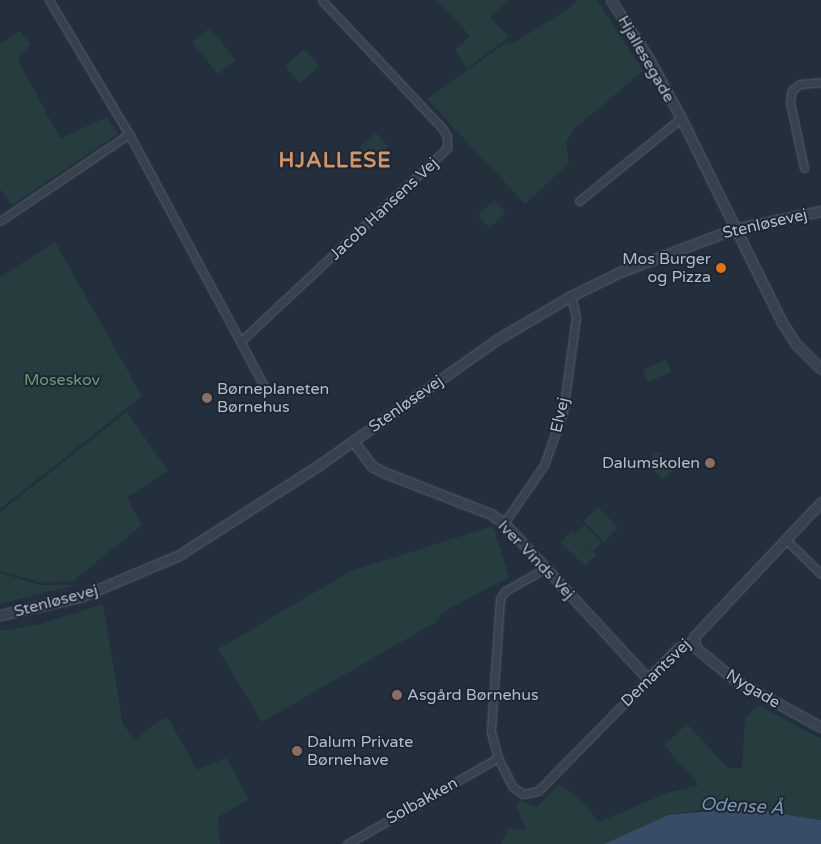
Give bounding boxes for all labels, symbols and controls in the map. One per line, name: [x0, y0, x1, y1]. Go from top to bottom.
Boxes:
street label: Hjallesegade: [613, 12, 679, 106]
district label: HJALLESE: [277, 148, 393, 174]
street label: Jacob Hansens Vej: [326, 154, 442, 264]
street label: Stenløsevej: [721, 205, 809, 243]
place label: Mos Burger og Pizza: [622, 249, 711, 287]
marker: Mos Burger og Pizza: [715, 262, 727, 274]
park label: Moseskov: [24, 370, 100, 390]
street label: Stenløsevej: [365, 371, 447, 437]
place label: Børneplaneten Børnehus: [217, 379, 329, 417]
marker: Børneplaneten Børnehus: [201, 392, 213, 404]
street label: Elvej: [547, 395, 573, 435]
place label: Dalumskolen: [602, 453, 700, 473]
marker: Dalumskolen: [704, 457, 716, 469]
street label: Iver Vinds Vej: [494, 517, 578, 603]
street label: Stenløsevej: [12, 581, 100, 621]
street label: Demantsvej: [617, 635, 695, 711]
street label: Nygade: [723, 665, 783, 713]
place label: Asgård Børnehus: [407, 685, 539, 705]
marker: Asgård Børnehus: [391, 689, 403, 701]
place label: Dalum Private Børnehave: [307, 732, 413, 770]
marker: Dalum Private Børnehave: [291, 745, 303, 757]
street label: Solbakken: [383, 774, 461, 828]
water label: Odense Å: [700, 793, 784, 819]

